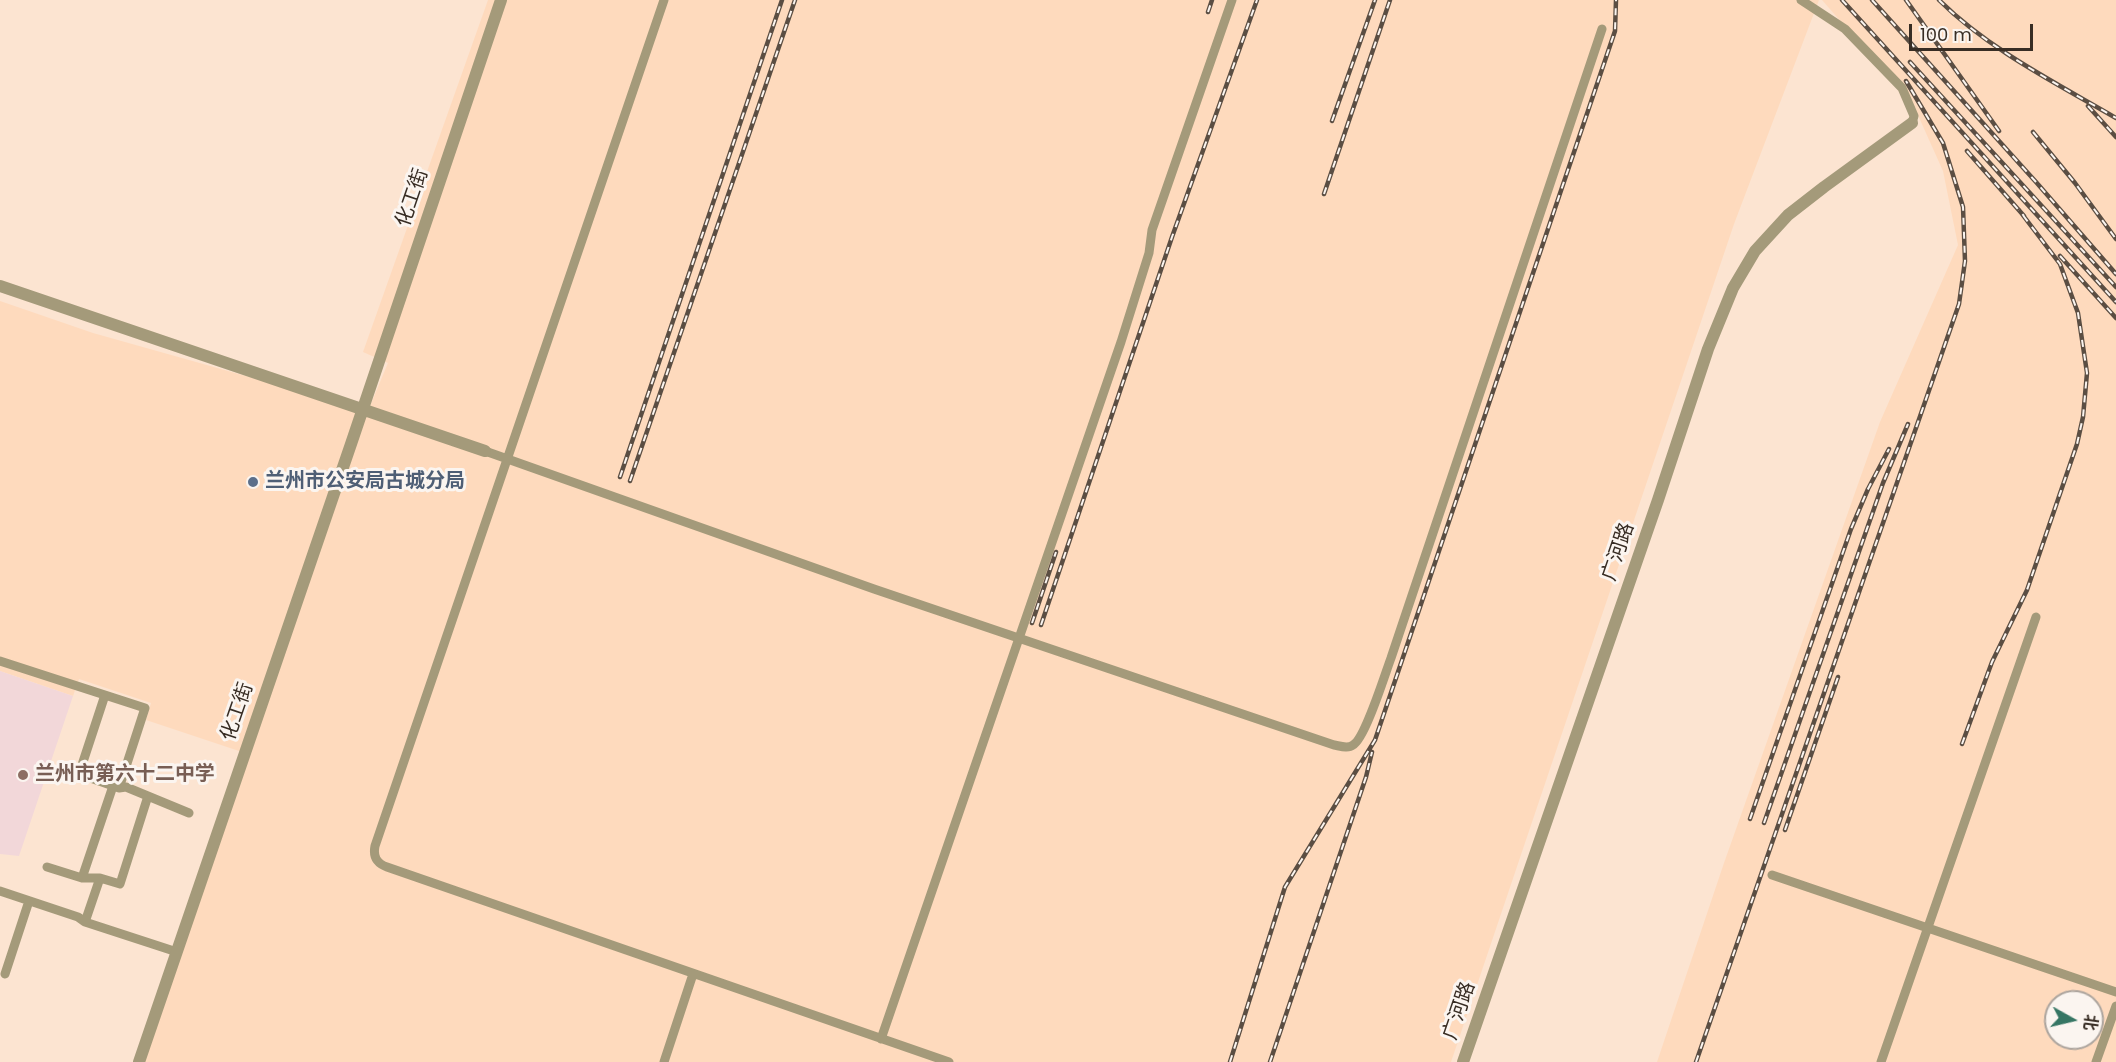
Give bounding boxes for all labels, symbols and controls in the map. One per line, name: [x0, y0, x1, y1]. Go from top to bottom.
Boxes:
scale bar: [1912, 12, 2036, 50]
text: 100 m: [1920, 22, 1972, 47]
street label: 化工街: [392, 166, 434, 230]
place label: 兰州市公安局古城分局: [265, 470, 465, 494]
marker: 兰州市公安局古城分局: [246, 475, 260, 489]
street label: 广河路: [1598, 520, 1640, 584]
street label: 化工街: [217, 680, 259, 744]
place label: 兰州市第六十二中学: [35, 763, 215, 787]
marker: 兰州市第六十二中学: [16, 768, 30, 782]
street label: 广河路: [1439, 979, 1481, 1043]
north arrow: [2044, 990, 2104, 1050]
text: 北: [2078, 1013, 2103, 1032]

